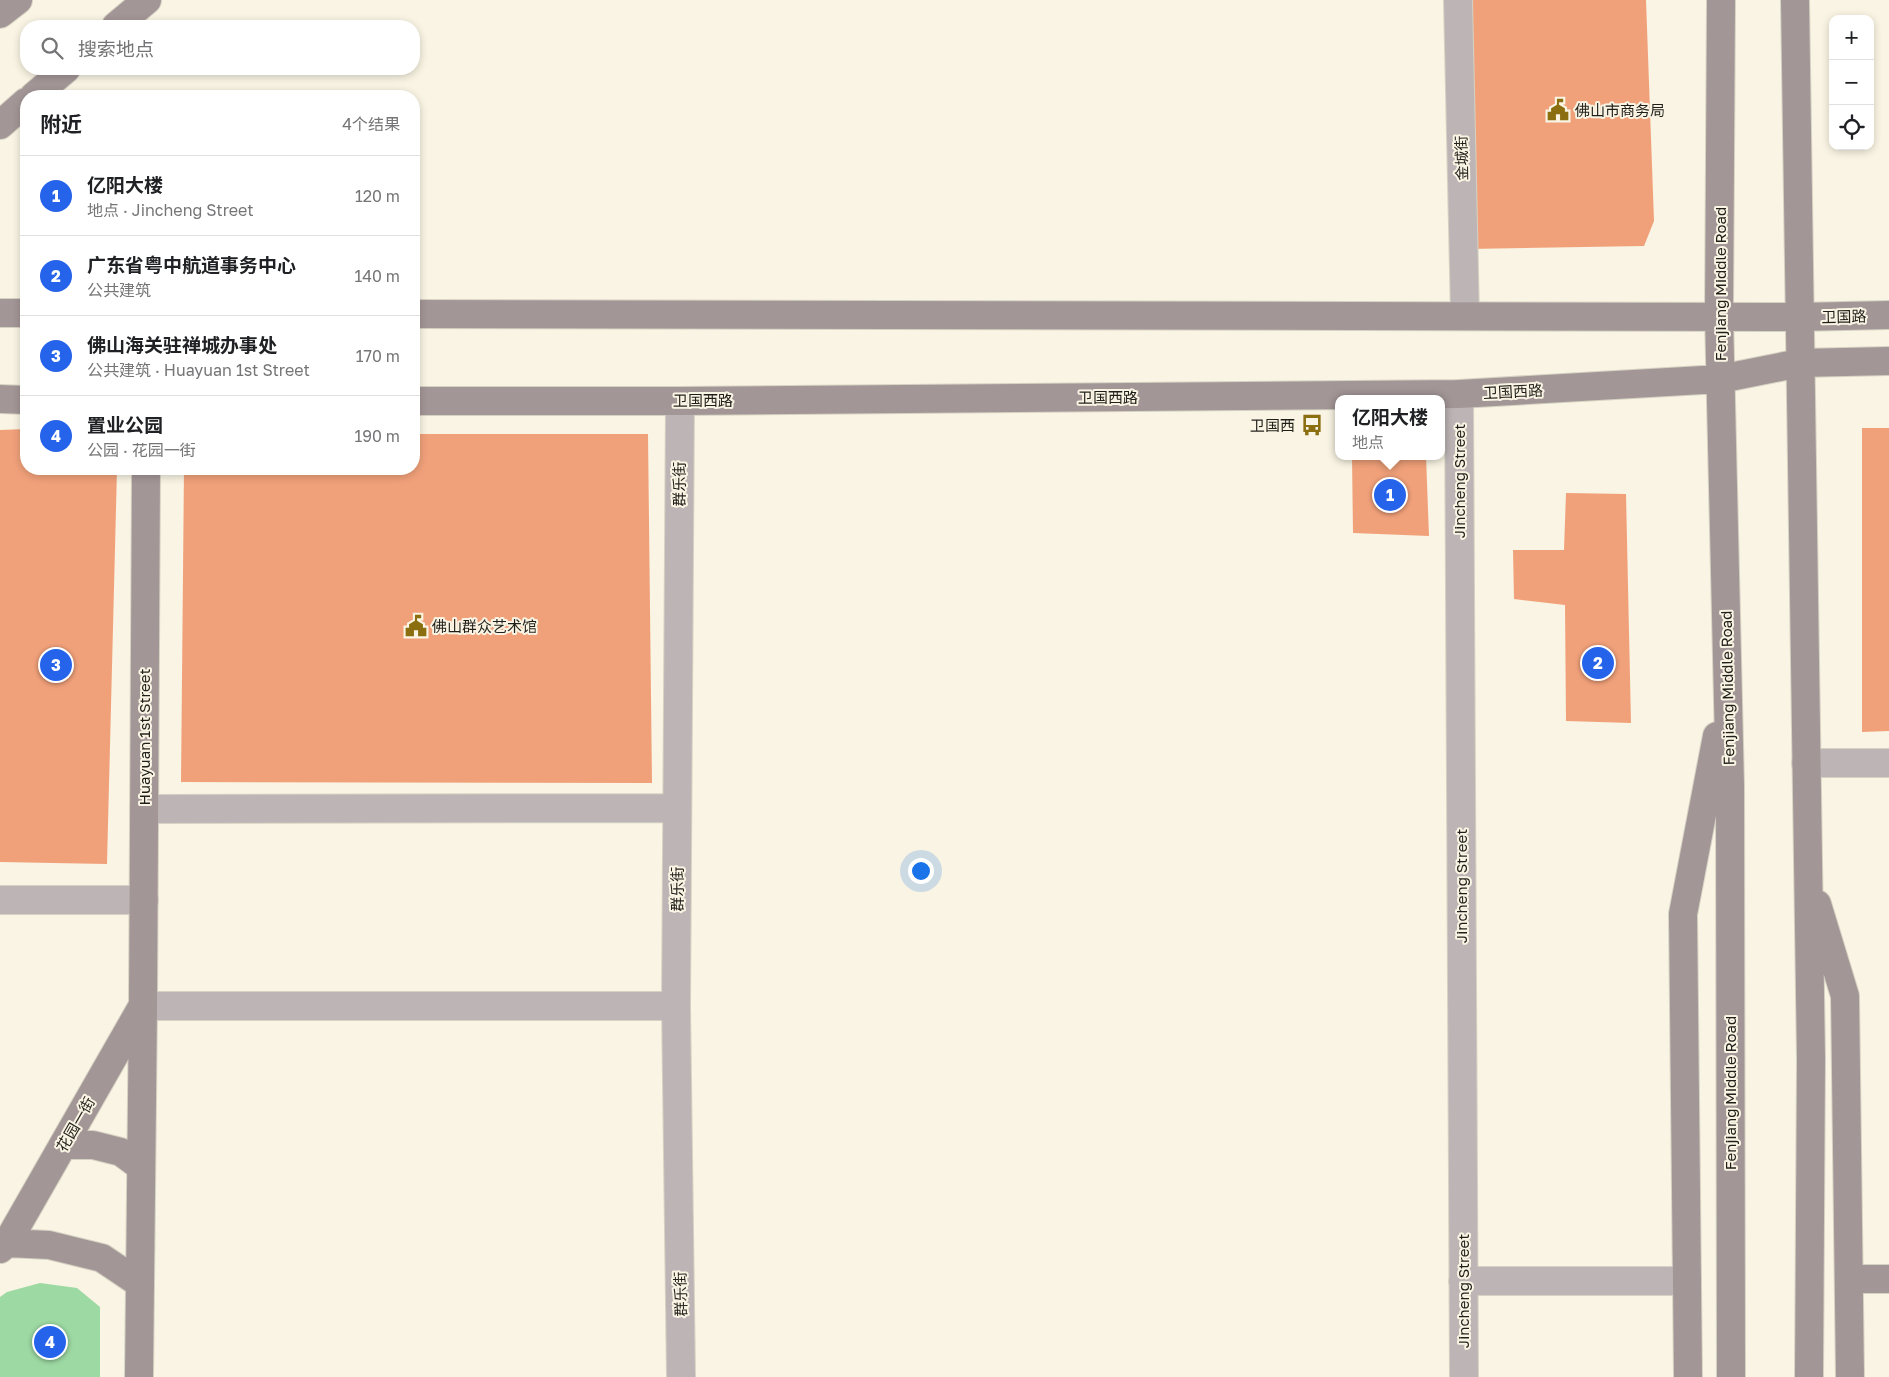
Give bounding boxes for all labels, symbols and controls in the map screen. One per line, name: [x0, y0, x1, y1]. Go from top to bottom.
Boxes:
map controls: [1829, 15, 1874, 150]
button: +: [1829, 15, 1874, 60]
search box: [20, 20, 420, 75]
icon: search: [38, 34, 66, 62]
text: 搜索地点: [78, 37, 154, 60]
button: −: [1829, 60, 1874, 105]
public building icon: 佛山市商务局: [1545, 97, 1571, 123]
place label: 佛山市商务局: [1575, 101, 1665, 119]
button: locate: [1829, 105, 1874, 150]
text: 附近: [40, 111, 82, 137]
text: 4个结果: [342, 114, 400, 134]
street label: 金城街: [1452, 135, 1470, 181]
text: 亿阳大楼: [87, 173, 163, 196]
text: 1: [52, 186, 60, 206]
text: 120 m: [355, 186, 400, 206]
text: 地点 · Jincheng Street: [87, 200, 254, 220]
street label: Fenjiang Middle Road: [1711, 207, 1729, 361]
text: 广东省粤中航道事务中心: [87, 253, 296, 276]
text: 2: [51, 266, 61, 286]
text: 140 m: [354, 266, 400, 286]
text: 公共建筑: [87, 280, 151, 300]
street label: 卫国路: [1821, 307, 1867, 325]
text: 佛山海关驻禅城办事处: [87, 333, 277, 356]
text: 3: [51, 346, 61, 366]
text: 170 m: [356, 346, 400, 366]
text: 公共建筑 · Huayuan 1st Street: [87, 360, 310, 380]
street label: 卫国西路: [1483, 380, 1543, 402]
street label: 卫国西路: [1078, 388, 1138, 406]
street label: 卫国西路: [673, 391, 733, 409]
popup: [1335, 395, 1445, 460]
text: 亿阳大楼: [1352, 405, 1428, 428]
bus stop icon: 卫国西: [1299, 412, 1325, 438]
text: 置业公园: [87, 413, 163, 436]
place label: 卫国西: [1250, 416, 1295, 434]
street label: Jincheng Street: [1450, 424, 1468, 538]
text: 4: [51, 426, 61, 446]
text: 190 m: [354, 426, 400, 446]
text: 地点: [1352, 432, 1384, 452]
text: 公园 · 花园一街: [87, 440, 196, 460]
street label: 群乐街: [670, 461, 688, 507]
pin: 1: [1374, 476, 1406, 514]
street label: Fenjiang Middle Road: [1717, 611, 1737, 765]
public building icon: 佛山群众艺术馆: [403, 613, 429, 639]
place label: 佛山群众艺术馆: [432, 617, 537, 635]
pin: 2: [1582, 644, 1614, 682]
pin: 3: [40, 646, 72, 684]
street label: Huayuan 1st Street: [135, 669, 153, 805]
street label: Jincheng Street: [1452, 829, 1470, 943]
your location: [908, 858, 934, 884]
street label: 群乐街: [668, 866, 686, 912]
street label: Fenjiang Middle Road: [1721, 1016, 1739, 1170]
street label: 花园一街: [52, 1094, 98, 1154]
street label: Jincheng Street: [1454, 1234, 1472, 1348]
street label: 群乐街: [671, 1271, 689, 1317]
pin: 4: [34, 1323, 66, 1361]

